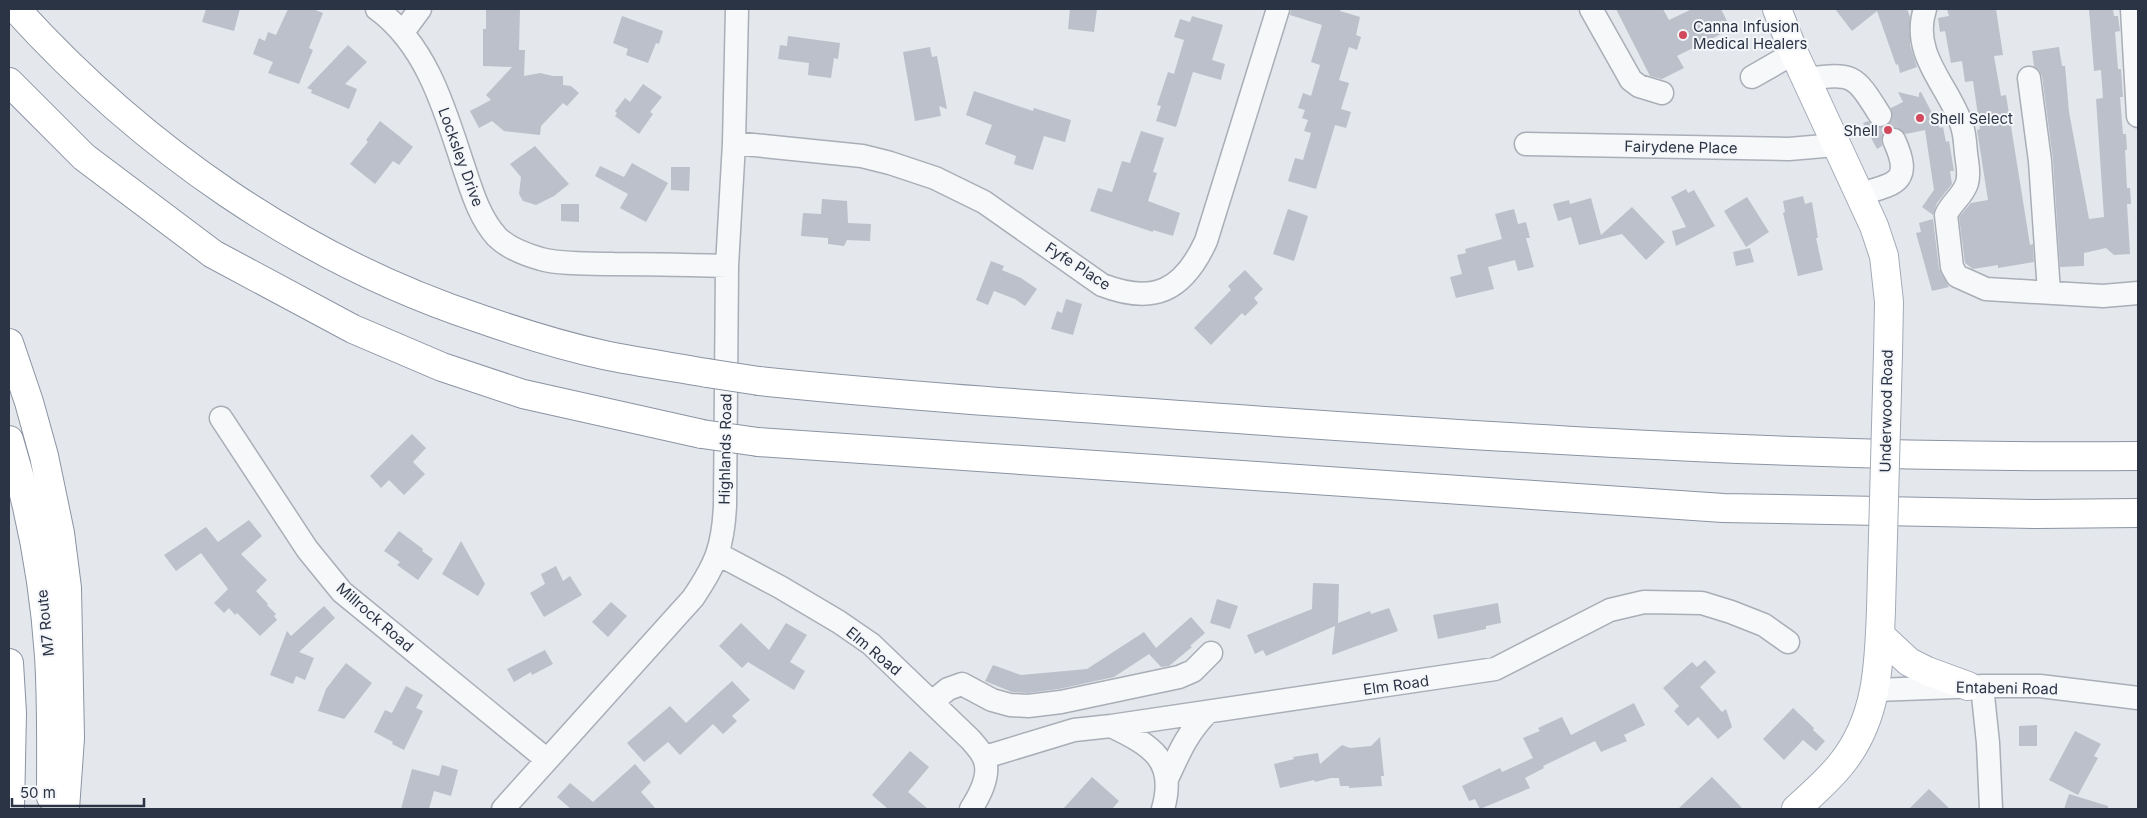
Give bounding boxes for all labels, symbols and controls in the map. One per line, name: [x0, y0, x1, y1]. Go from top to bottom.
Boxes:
place label: Canna Infusion Medical Healers: [1693, 17, 1808, 53]
marker: Canna Infusion Medical Healers: [1677, 29, 1689, 41]
street label: Locksley Drive: [434, 105, 488, 209]
place label: Shell Select: [1930, 109, 2013, 128]
marker: Shell Select: [1914, 112, 1926, 124]
place label: Shell: [1843, 121, 1878, 140]
marker: Shell: [1882, 124, 1894, 136]
street label: Fairydene Place: [1624, 137, 1738, 157]
street label: Fyfe Place: [1042, 238, 1114, 294]
street label: Underwood Road: [1875, 349, 1897, 473]
street label: Highlands Road: [715, 393, 735, 505]
street label: Millrock Road: [333, 578, 417, 656]
street label: M7 Route: [32, 589, 58, 657]
street label: Elm Road: [843, 622, 905, 680]
street label: Elm Road: [1362, 671, 1430, 699]
street label: Entabeni Road: [1956, 678, 2058, 698]
scale bar: [12, 776, 145, 808]
text: 50 m: [20, 783, 56, 802]

